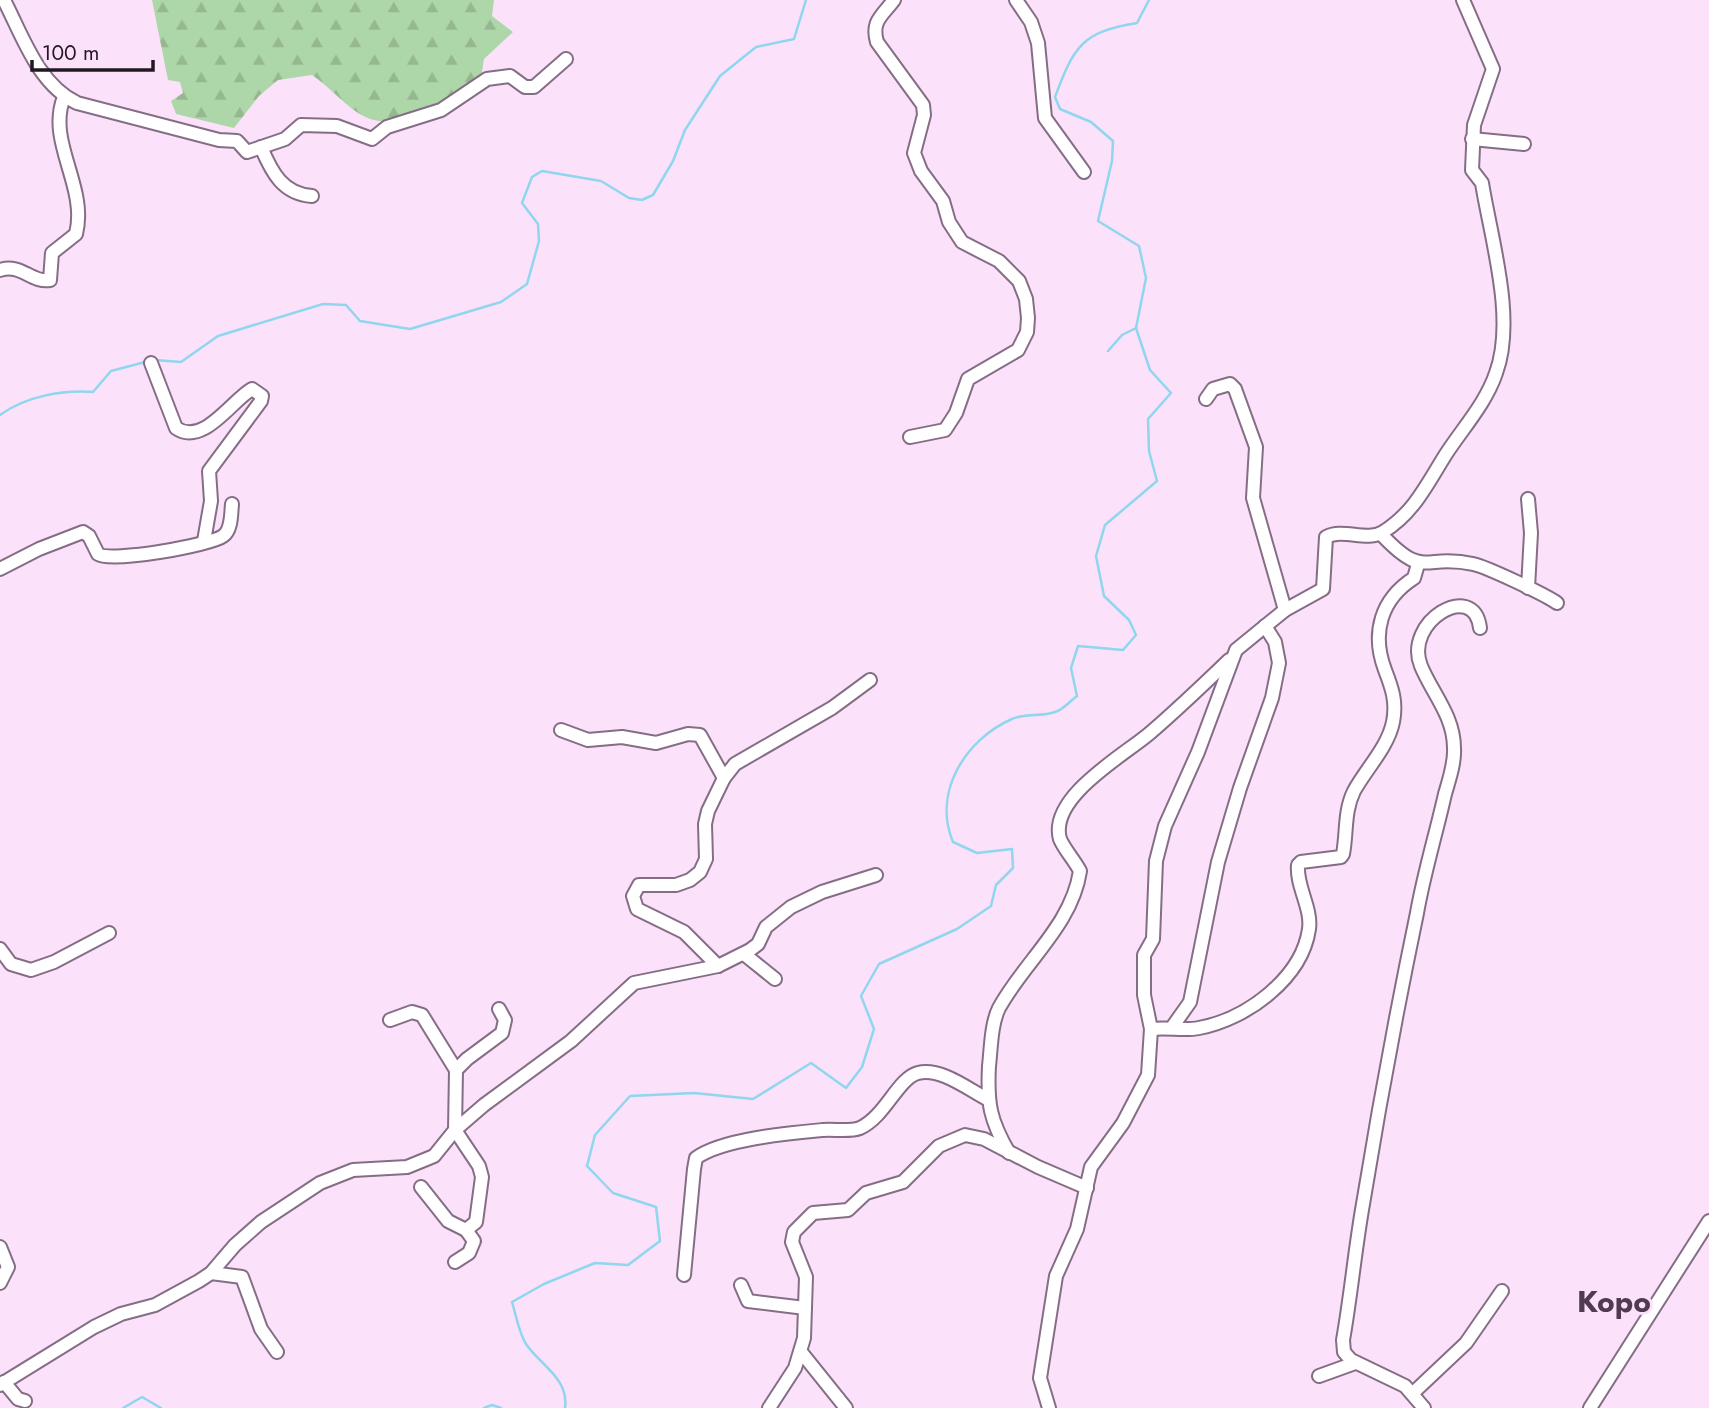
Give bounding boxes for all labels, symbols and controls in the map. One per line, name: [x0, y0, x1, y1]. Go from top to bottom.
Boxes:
scale bar: [32, 28, 152, 72]
text: 100 m: [42, 38, 99, 68]
district label: Kopo: [1577, 1280, 1651, 1323]

